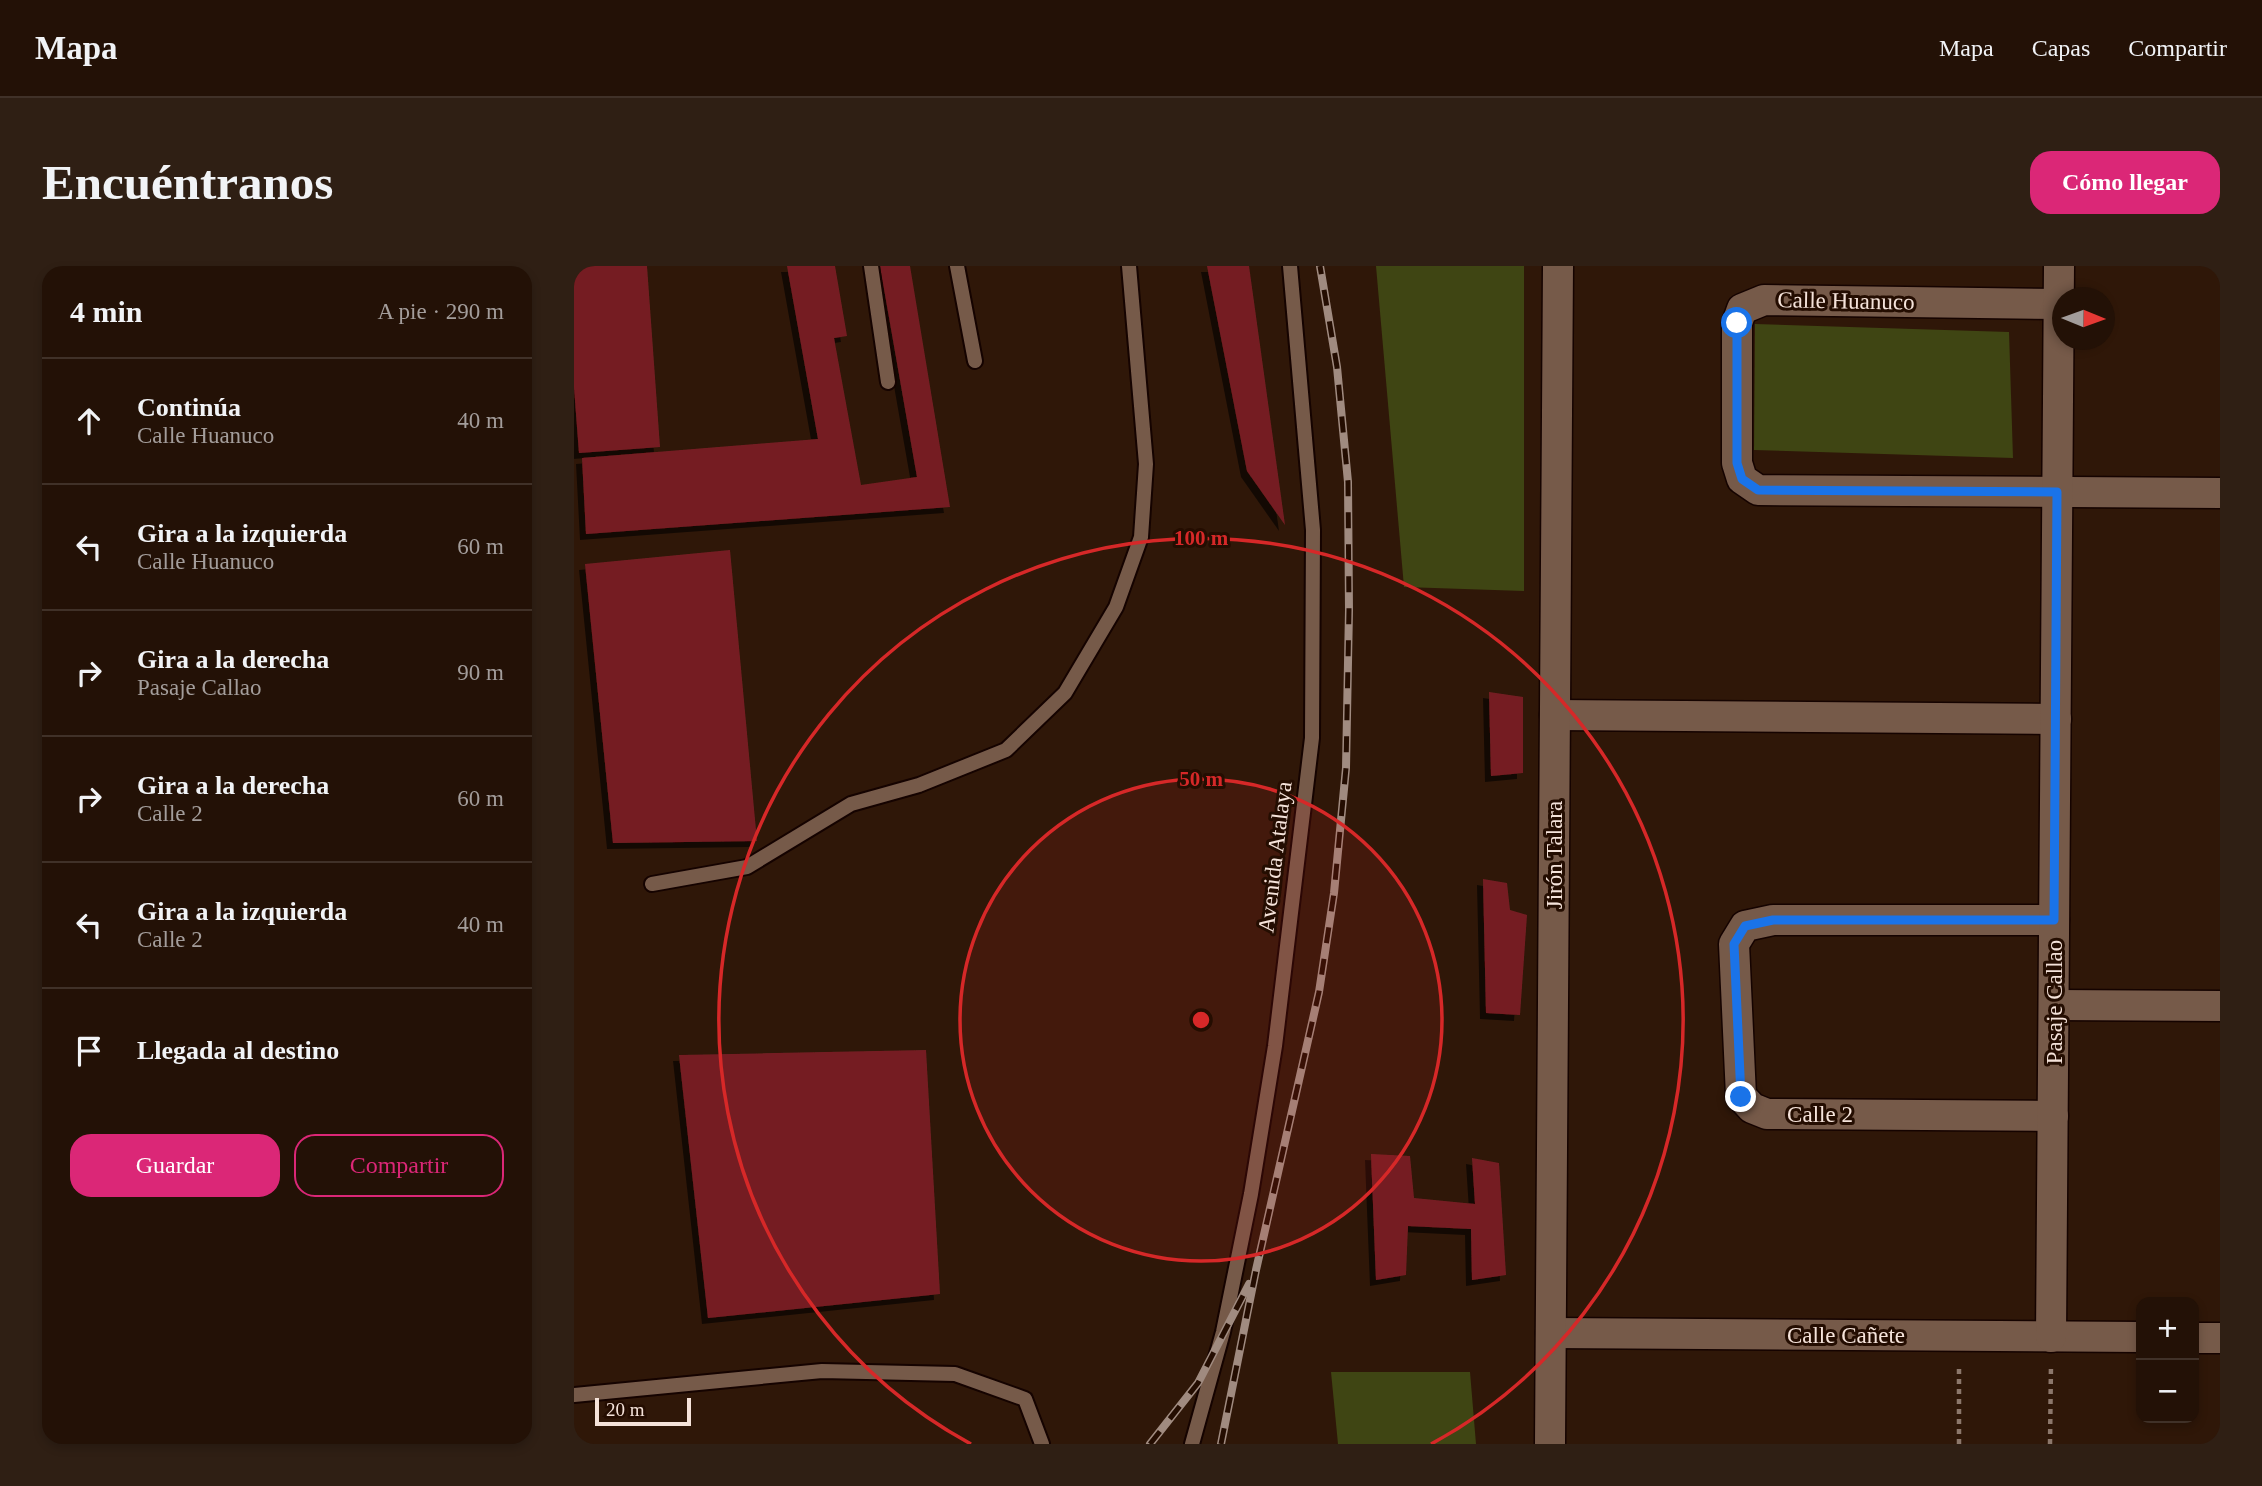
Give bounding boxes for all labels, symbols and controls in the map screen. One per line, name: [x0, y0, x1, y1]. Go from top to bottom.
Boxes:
text: Mapa: [35, 30, 118, 66]
text: Mapa: [1939, 35, 1994, 61]
text: Capas: [2032, 35, 2090, 61]
text: Compartir: [2128, 35, 2227, 61]
button: Cómo llegar: [2030, 151, 2220, 214]
text: Encuéntranos: [42, 155, 333, 210]
street label: Calle Huanuco: [1777, 287, 1915, 315]
north arrow: [2052, 287, 2115, 350]
text: 4 min: [70, 295, 143, 328]
text: A pie · 290 m: [378, 299, 504, 324]
route start: [1721, 307, 1752, 338]
text: Continúa: [137, 393, 241, 422]
icon: ahead: [70, 402, 108, 440]
text: 40 m: [457, 408, 504, 433]
text: Calle Huanuco: [137, 423, 274, 448]
text: Gira a la izquierda: [137, 519, 347, 548]
text: 100 m: [1174, 526, 1229, 550]
icon: left: [70, 528, 108, 566]
text: 60 m: [457, 534, 504, 559]
text: Calle Huanuco: [137, 549, 274, 574]
text: Gira a la derecha: [137, 645, 329, 674]
icon: right: [70, 654, 108, 692]
text: 90 m: [457, 660, 504, 685]
text: Pasaje Callao: [137, 675, 262, 700]
text: 50 m: [1179, 767, 1223, 791]
text: Gira a la derecha: [137, 771, 329, 800]
icon: right: [70, 780, 108, 818]
street label: Avenida Atalaya: [1253, 780, 1297, 934]
text: 60 m: [457, 786, 504, 811]
text: Calle 2: [137, 801, 203, 826]
street label: Jirón Talara: [1542, 801, 1567, 909]
text: Gira a la izquierda: [137, 897, 347, 926]
icon: left: [70, 906, 108, 944]
text: 40 m: [457, 912, 504, 937]
text: Calle 2: [137, 927, 203, 952]
street label: Pasaje Callao: [2042, 940, 2067, 1064]
centre of rings: [1189, 1008, 1213, 1032]
icon: arrive: [70, 1032, 108, 1070]
text: Llegada al destino: [137, 1036, 339, 1065]
route end: [1725, 1081, 1756, 1112]
street label: Calle 2: [1787, 1102, 1853, 1127]
button: Guardar: [70, 1134, 280, 1197]
button: Compartir: [294, 1134, 504, 1197]
map controls: [2136, 1297, 2199, 1423]
button: +: [2136, 1297, 2199, 1360]
street label: Calle Cañete: [1787, 1323, 1905, 1348]
button: −: [2136, 1360, 2199, 1423]
scale bar: [595, 1395, 691, 1427]
text: 20 m: [606, 1399, 645, 1420]

